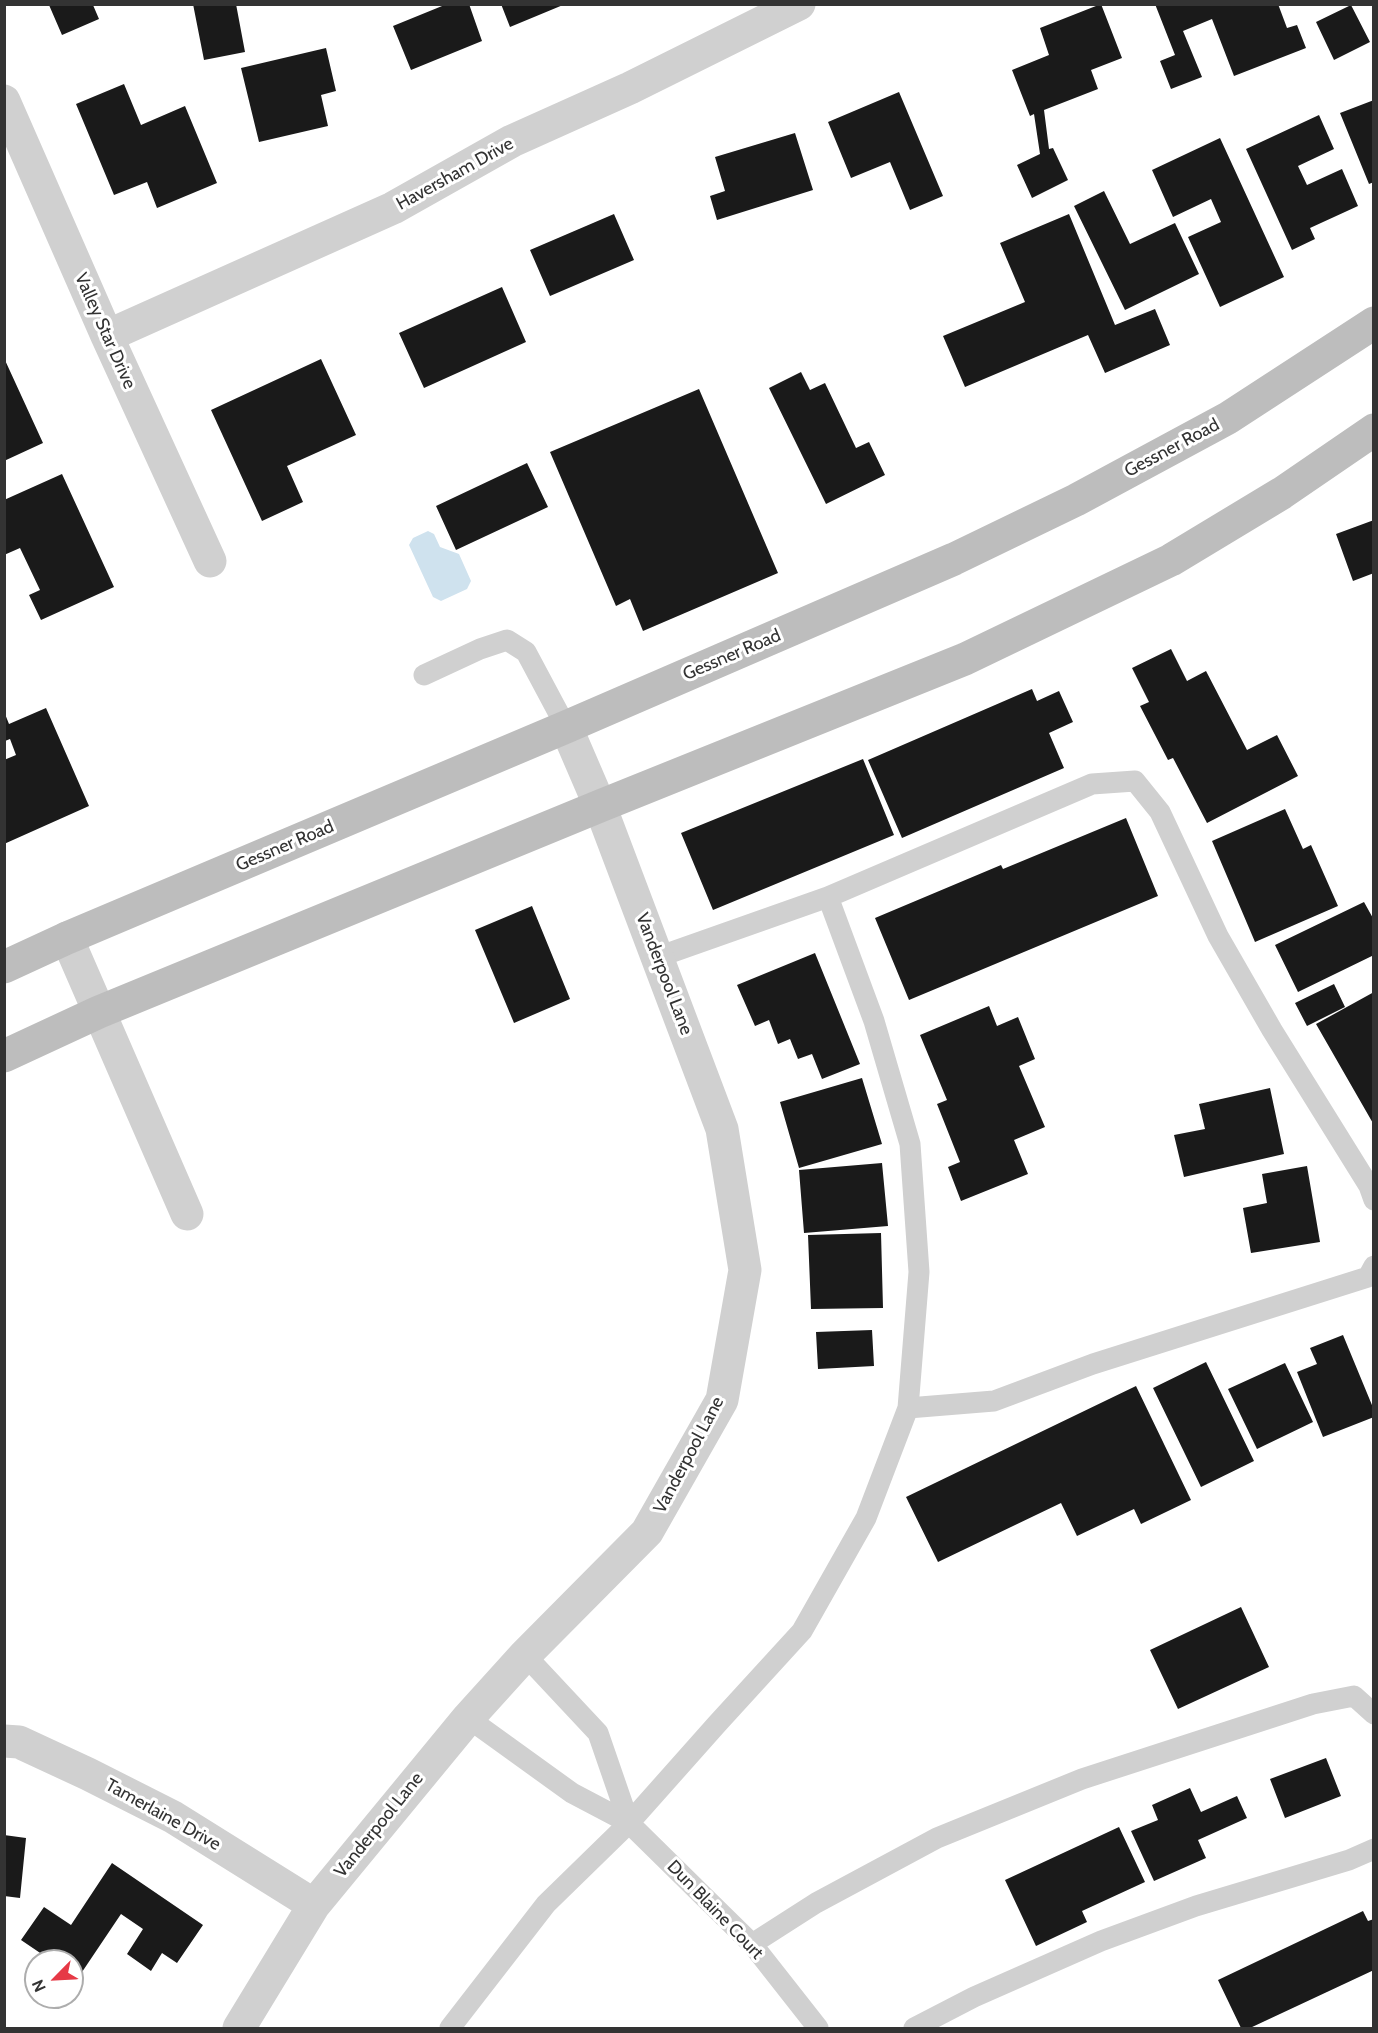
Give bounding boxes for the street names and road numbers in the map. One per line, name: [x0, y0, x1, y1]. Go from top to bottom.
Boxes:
street label: Haversham Drive: [393, 133, 517, 215]
street label: Valley Star Drive: [70, 270, 140, 392]
street label: Gessner Road: [1121, 414, 1223, 482]
street label: Gessner Road: [680, 625, 784, 685]
street label: Gessner Road: [233, 816, 337, 876]
street label: Vanderpool Lane: [631, 910, 697, 1038]
street label: Vanderpool Lane: [649, 1393, 729, 1517]
street label: Vanderpool Lane: [330, 1768, 428, 1882]
street label: Tamerlaine Drive: [102, 1774, 224, 1856]
street label: Dun Blaine Court: [662, 1856, 768, 1964]

